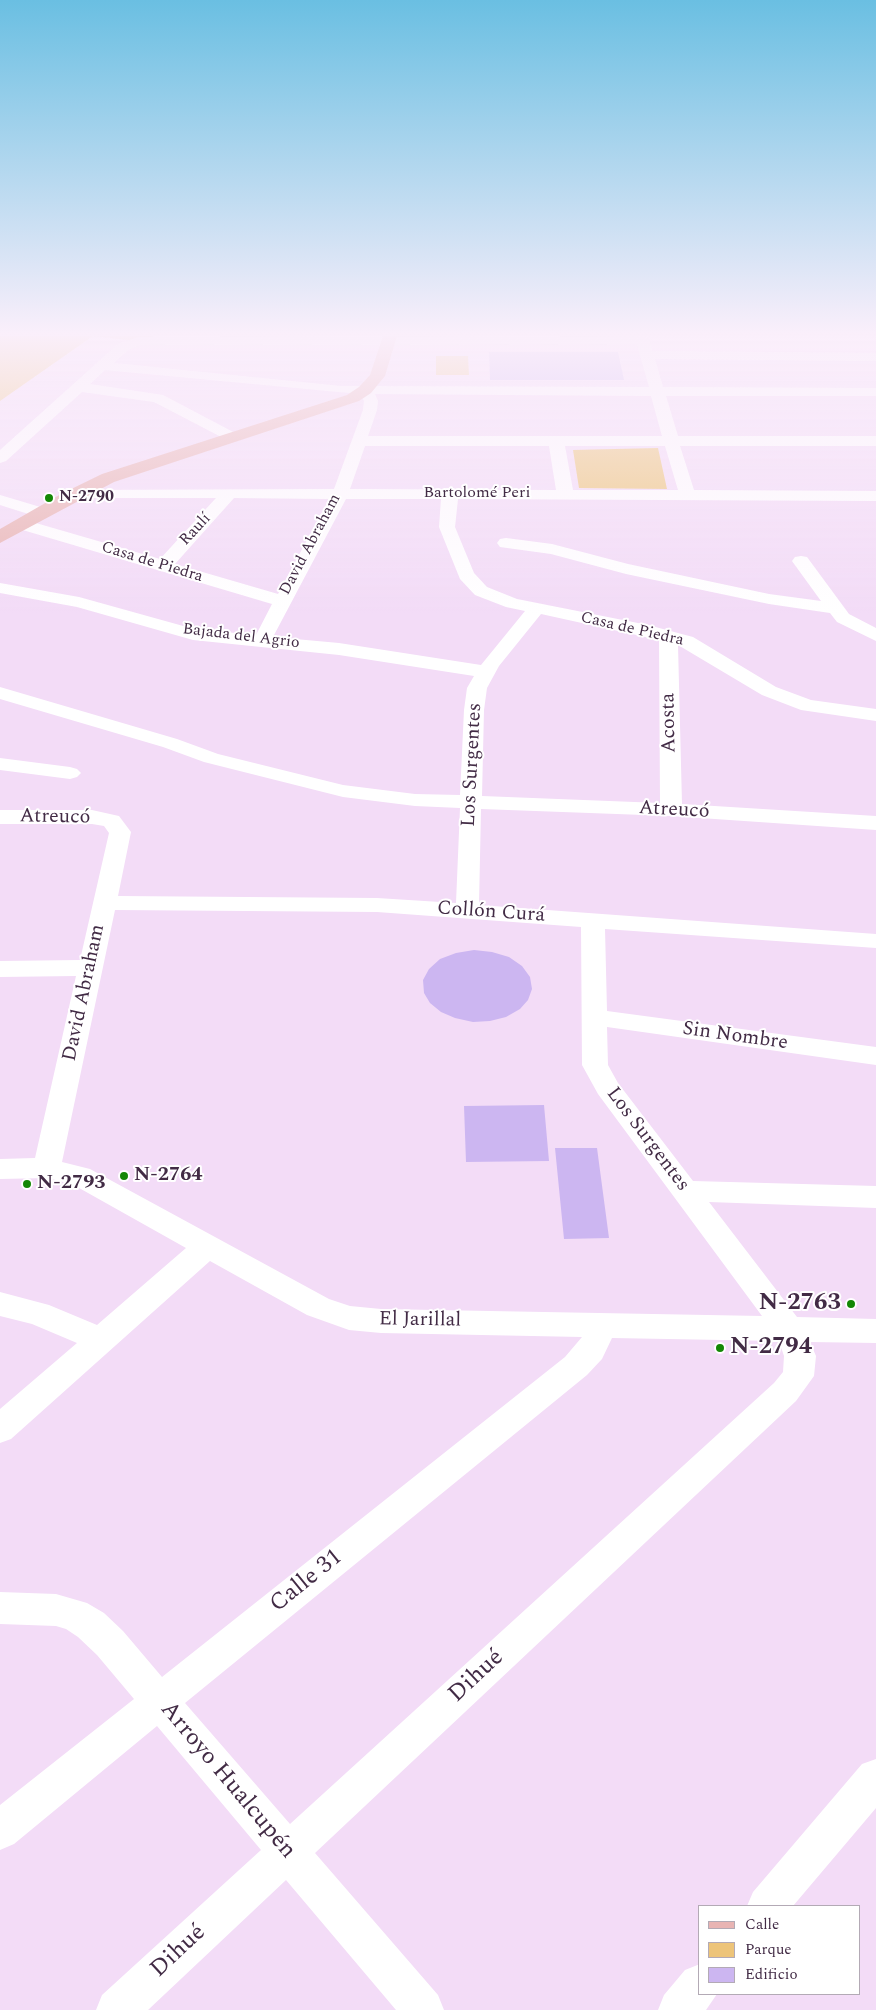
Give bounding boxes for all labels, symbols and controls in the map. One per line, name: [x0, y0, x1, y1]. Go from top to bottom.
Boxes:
street label: Bartolomé Peri: [424, 484, 530, 504]
place label: N-2790: [59, 488, 114, 508]
street label: David Abraham: [276, 491, 346, 599]
marker: N-2790: [43, 492, 55, 504]
street label: Raulí: [176, 510, 216, 550]
street label: Casa de Piedra: [99, 538, 205, 588]
street label: Casa de Piedra: [579, 609, 685, 651]
street label: Bajada del Agrio: [181, 620, 301, 654]
street label: Acosta: [657, 693, 683, 753]
street label: Los Surgentes: [458, 702, 488, 828]
street label: Atreucó: [638, 797, 710, 825]
street label: Atreucó: [19, 805, 91, 831]
street label: Collón Curá: [436, 897, 546, 929]
street label: David Abraham: [59, 922, 111, 1064]
street label: Sin Nombre: [681, 1018, 789, 1056]
street label: Los Surgentes: [600, 1083, 694, 1197]
place label: N-2764: [134, 1164, 203, 1188]
marker: N-2764: [118, 1170, 130, 1182]
place label: N-2793: [37, 1172, 106, 1196]
marker: N-2793: [21, 1178, 33, 1190]
place label: N-2763: [759, 1290, 841, 1318]
marker: N-2763: [845, 1298, 857, 1310]
street label: El Jarillal: [379, 1308, 461, 1334]
place label: N-2794: [730, 1334, 812, 1362]
marker: N-2794: [714, 1342, 726, 1354]
street label: Calle 31: [265, 1544, 349, 1620]
street label: Dihué: [443, 1644, 511, 1710]
street label: Arroyo Hualcupén: [153, 1697, 301, 1865]
legend: [698, 1905, 861, 1995]
text: Calle: [745, 1913, 779, 1936]
street label: Dihué: [145, 1919, 213, 1985]
text: Parque: [745, 1938, 792, 1961]
text: Edificio: [745, 1963, 798, 1986]

